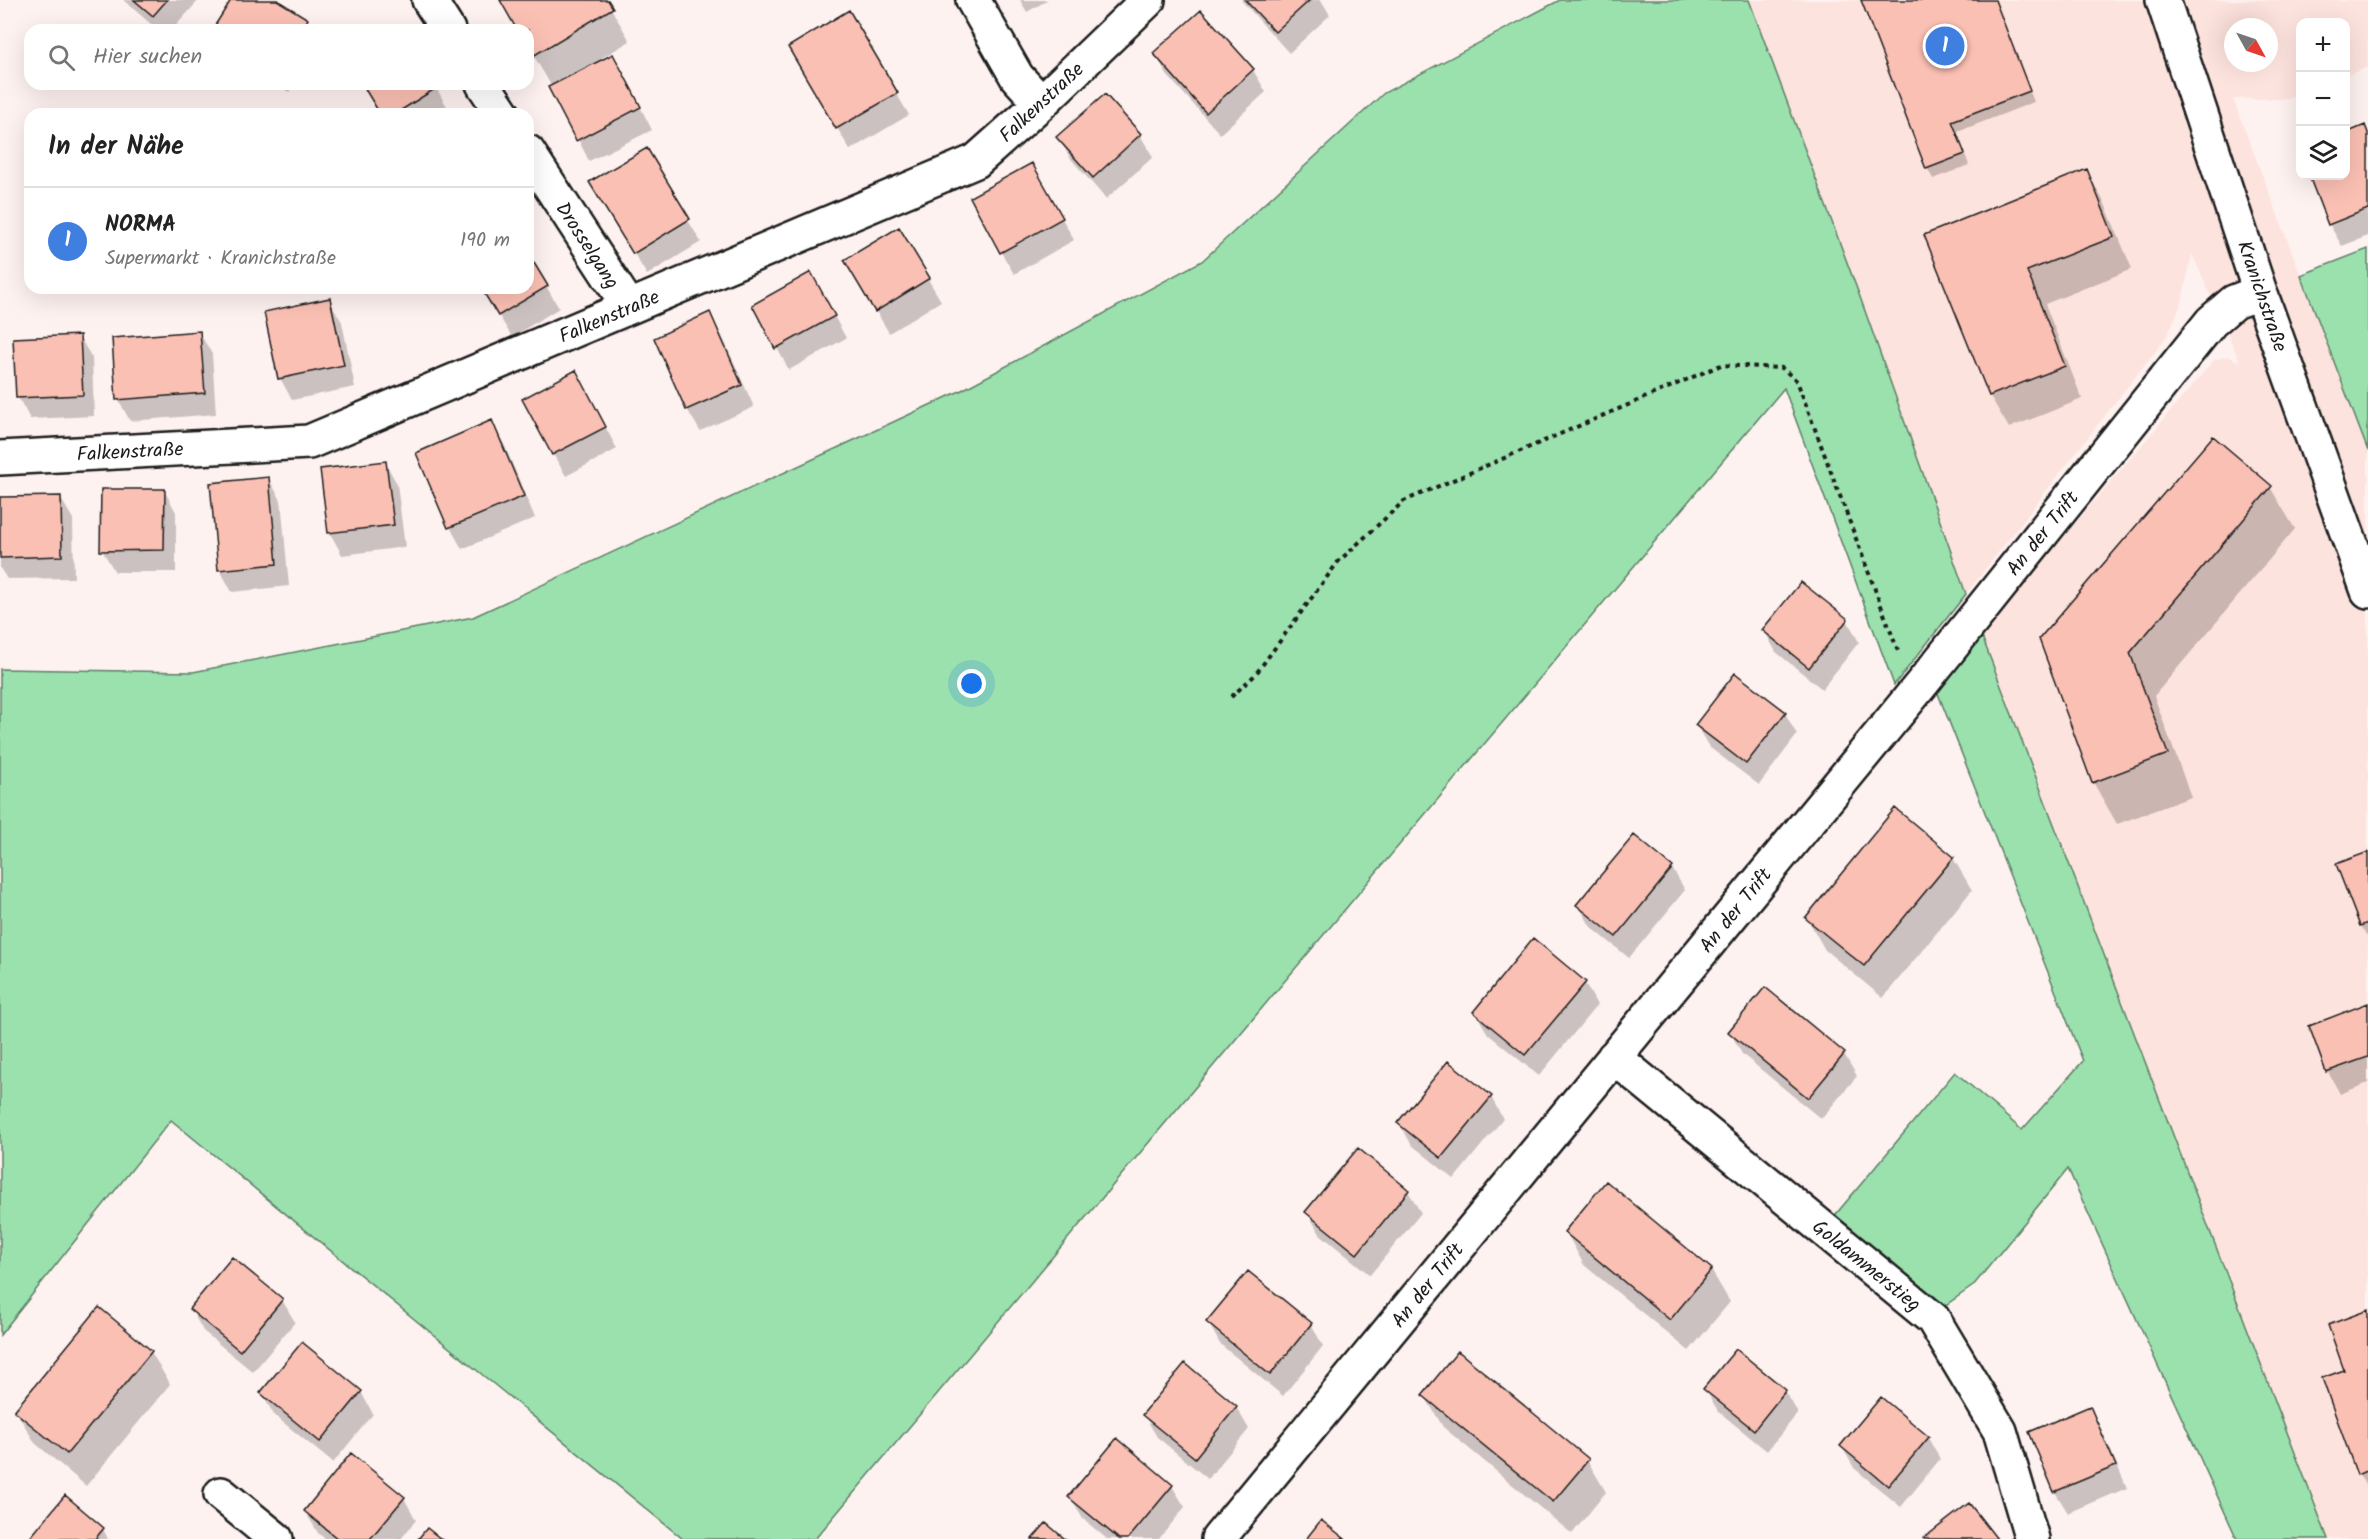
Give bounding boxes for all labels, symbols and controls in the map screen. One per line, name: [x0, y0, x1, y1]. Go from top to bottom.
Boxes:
north arrow: [2224, 18, 2278, 72]
map controls: [2296, 18, 2350, 180]
button: +: [2296, 18, 2350, 72]
search box: [24, 24, 534, 90]
pin: 1: [1926, 24, 1964, 68]
text: Hier suchen: [93, 40, 202, 75]
icon: search: [45, 41, 78, 74]
street label: Falkenstraße: [992, 55, 1092, 152]
button: −: [2296, 72, 2350, 126]
text: In der Nähe: [48, 126, 184, 168]
button: layers: [2296, 126, 2350, 180]
street label: Drosselgang: [546, 196, 627, 296]
text: NORMA: [105, 208, 176, 243]
text: 1: [64, 225, 71, 257]
text: 190 m: [460, 225, 510, 257]
street label: Kranichstraße: [2227, 237, 2295, 357]
text: Supermarkt · Kranichstraße: [105, 243, 336, 275]
street label: Falkenstraße: [554, 282, 665, 353]
street label: Falkenstraße: [76, 434, 184, 472]
street label: An der Trift: [1999, 484, 2088, 584]
your location: [957, 669, 986, 698]
street label: An der Trift: [1692, 861, 1781, 961]
street label: Goldammerstieg: [1804, 1212, 1927, 1321]
street label: An der Trift: [1384, 1236, 1473, 1336]

